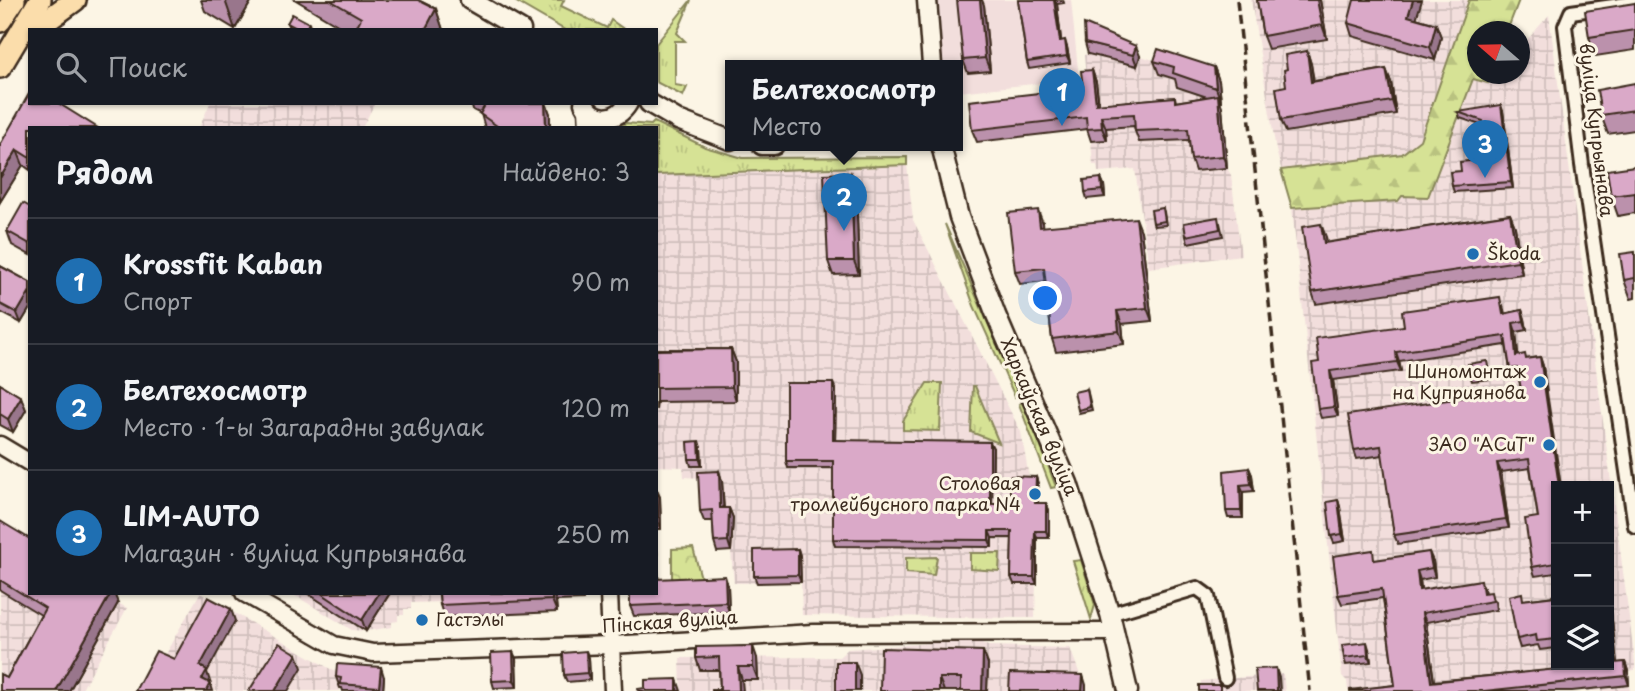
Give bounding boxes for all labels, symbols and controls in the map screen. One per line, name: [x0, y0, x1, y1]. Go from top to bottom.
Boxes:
north arrow: [1467, 21, 1530, 84]
search box: [28, 28, 658, 105]
street label: вуліца Купрыянава: [1573, 41, 1622, 219]
text: Поиск: [108, 47, 187, 86]
icon: search: [52, 48, 90, 86]
popup: [725, 60, 963, 151]
pin: 1: [1039, 68, 1085, 126]
text: Белтехосмотр: [752, 69, 936, 108]
text: Место: [752, 108, 822, 143]
pin: 3: [1462, 120, 1508, 178]
text: Рядом: [56, 149, 154, 194]
text: Найдено: 3: [502, 154, 630, 189]
pin: 2: [821, 173, 867, 231]
place label: Škoda: [1487, 239, 1541, 266]
text: Krossfit Kaban: [123, 244, 323, 283]
marker: Škoda: [1465, 246, 1481, 262]
text: 1: [74, 264, 85, 299]
text: 90 m: [571, 264, 630, 299]
your location: [1028, 281, 1062, 315]
text: Спорт: [123, 283, 192, 318]
street label: Харкаўская вуліца: [995, 333, 1086, 500]
place label: Шиномонтаж на Куприянова: [1392, 357, 1527, 405]
text: Белтехосмотр: [123, 370, 307, 409]
marker: Шиномонтаж на Куприянова: [1532, 374, 1548, 390]
text: 2: [71, 390, 87, 425]
text: 120 m: [562, 390, 630, 425]
text: Место · 1-ы Загарадны завулак: [123, 409, 484, 444]
place label: ЗАО "АСиТ": [1429, 430, 1535, 457]
marker: ЗАО "АСиТ": [1541, 437, 1557, 453]
place label: Столовая троллейбусного парка N4: [790, 469, 1021, 517]
map controls: [1551, 481, 1614, 670]
button: +: [1551, 481, 1614, 544]
marker: Столовая троллейбусного парка N4: [1027, 486, 1043, 502]
text: LIM-AUTO: [123, 496, 260, 535]
text: 3: [71, 516, 87, 551]
text: 250 m: [556, 516, 630, 551]
text: Магазин · вуліца Купрыянава: [123, 535, 466, 570]
button: −: [1551, 544, 1614, 607]
street label: Пінская вуліца: [601, 602, 738, 639]
place label: Гастэлы: [436, 605, 504, 632]
button: layers: [1551, 607, 1614, 670]
marker: Гастэлы: [414, 612, 430, 628]

